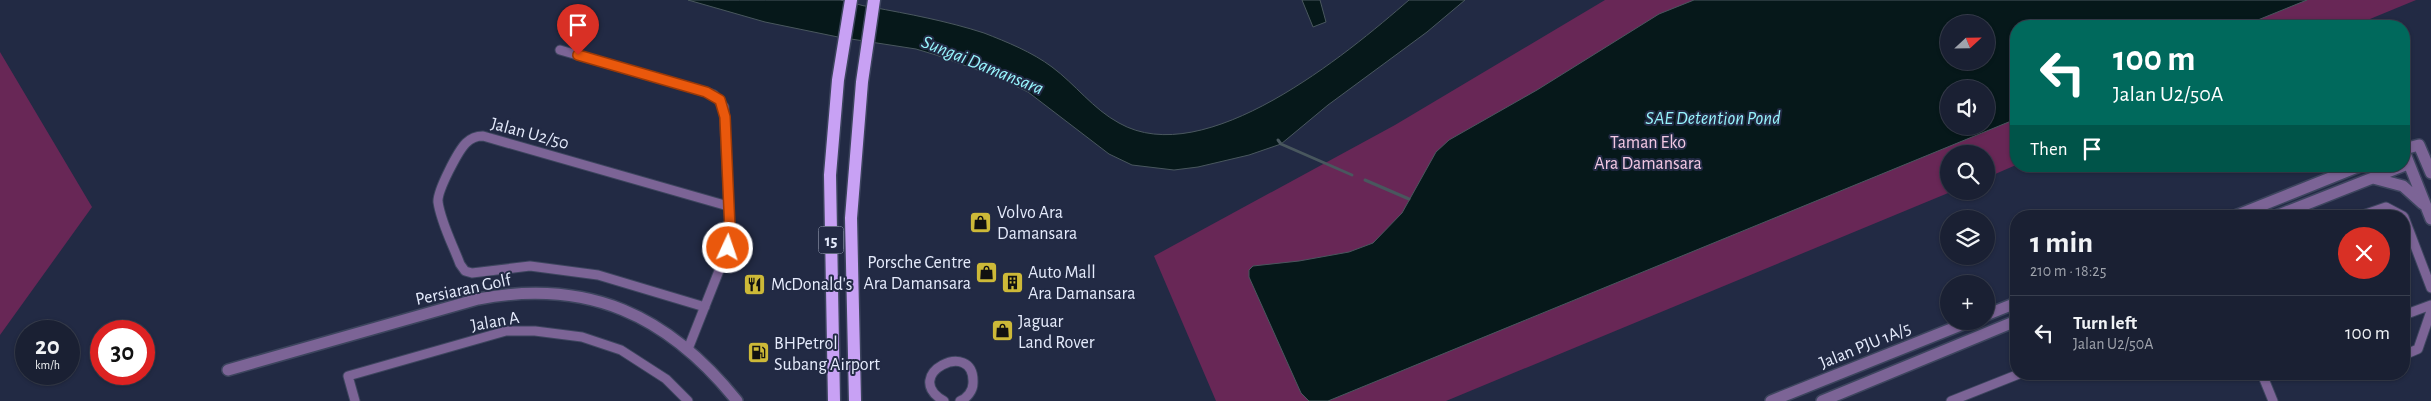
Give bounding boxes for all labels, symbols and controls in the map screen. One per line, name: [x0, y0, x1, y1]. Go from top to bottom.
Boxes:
pin: [557, 4, 599, 55]
icon: arrive: [564, 11, 592, 39]
north arrow: [1940, 15, 1995, 70]
map controls: [1940, 15, 1995, 330]
water label: Sungai Damansara: [919, 32, 1046, 99]
icon: left: [2030, 40, 2095, 105]
text: 100 m: [2113, 42, 2196, 77]
button: sound: [1940, 80, 1995, 135]
text: Jalan U2/50A: [2113, 83, 2224, 105]
water label: SAE Detention Pond: [1645, 109, 1781, 128]
street label: Jalan U2/50: [489, 115, 571, 153]
park label: Taman Eko Ara Damansara: [1594, 134, 1702, 173]
icon: arrive: [2078, 135, 2106, 163]
text: Then: [2030, 140, 2068, 159]
button: search: [1940, 145, 1995, 200]
place label: Volvo Ara Damansara: [997, 204, 1077, 243]
shop icon: Volvo Ara Damansara: [969, 210, 993, 234]
button: layers: [1940, 210, 1995, 265]
position arrow: [701, 221, 753, 273]
road number: 15: [818, 226, 844, 254]
button: close: [2338, 227, 2390, 279]
text: 1 min: [2030, 228, 2093, 258]
place label: Porsche Centre Ara Damansara: [864, 254, 971, 293]
shop icon: Porsche Centre Ara Damansara: [975, 260, 999, 284]
text: 210 m · 18:25: [2030, 263, 2106, 279]
place label: Auto Mall Ara Damansara: [1028, 264, 1135, 303]
building icon: Auto Mall Ara Damansara: [1000, 270, 1024, 294]
street label: Persiaran Golf: [414, 271, 514, 309]
restaurant icon: McDonald's: [743, 272, 767, 296]
button: +: [1940, 275, 1995, 330]
place label: McDonald's: [771, 276, 853, 294]
street label: Jalan A: [470, 309, 521, 335]
place label: Jaguar Land Rover: [1018, 313, 1095, 352]
text: Turn left: [2073, 314, 2137, 333]
shop icon: Jaguar Land Rover: [990, 319, 1014, 343]
street label: Jalan PJU 1A/5: [1817, 319, 1914, 372]
icon: left: [2030, 319, 2058, 347]
speed limit sign: 30: [90, 320, 155, 385]
text: 100 m: [2345, 324, 2390, 343]
text: 20: [35, 334, 60, 359]
place label: BHPetrol Subang Airport: [774, 335, 880, 374]
text: Jalan U2/50A: [2073, 336, 2153, 352]
fuel station icon: BHPetrol Subang Airport: [746, 341, 770, 365]
text: km/h: [35, 359, 60, 371]

